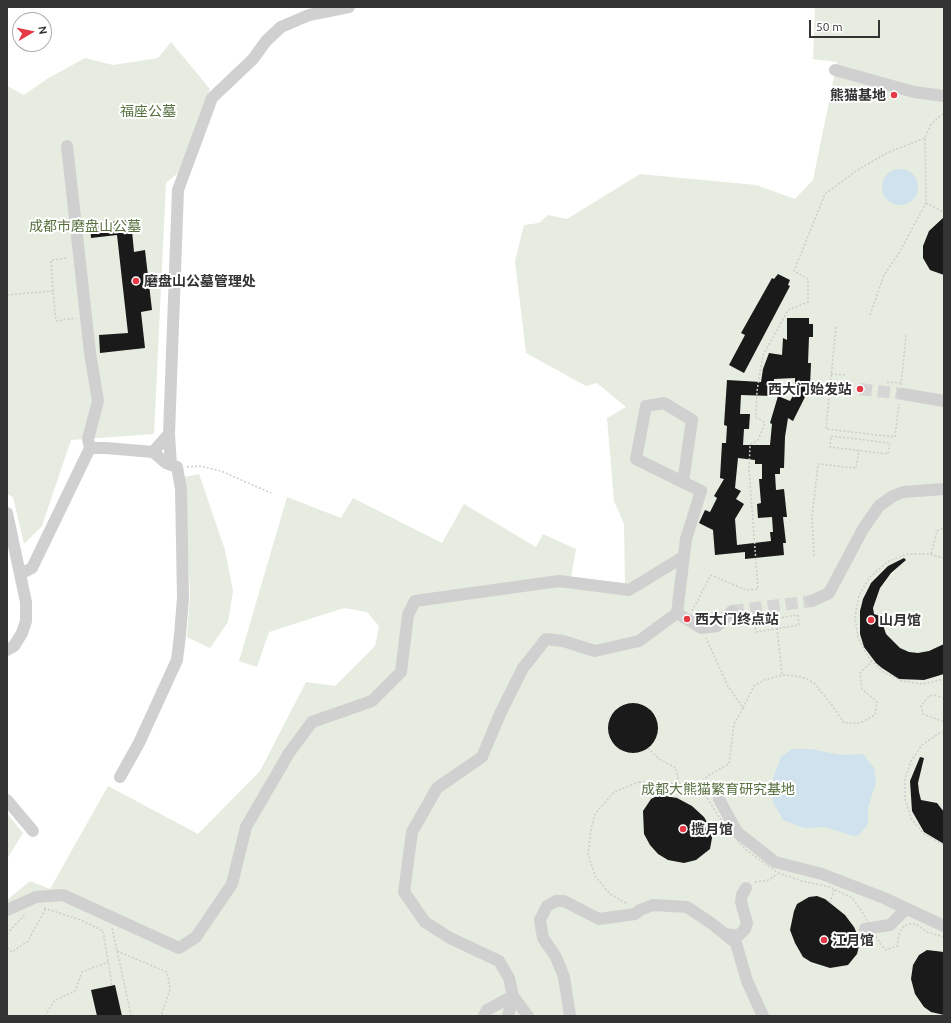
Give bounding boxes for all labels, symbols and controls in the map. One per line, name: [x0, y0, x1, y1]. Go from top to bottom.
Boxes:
north arrow: [12, 12, 52, 52]
scale bar: [811, 12, 882, 38]
text: 50 m: [816, 20, 843, 33]
text: N: [36, 25, 49, 35]
place label: 熊猫基地: [830, 87, 886, 103]
marker: 熊猫基地: [889, 90, 899, 100]
park label: 福座公墓: [120, 103, 176, 119]
park label: 成都市磨盘山公墓: [29, 218, 141, 234]
place label: 磨盘山公墓管理处: [144, 273, 256, 289]
marker: 磨盘山公墓管理处: [131, 276, 141, 286]
place label: 西大门始发站: [768, 381, 852, 397]
marker: 西大门始发站: [855, 384, 865, 394]
place label: 西大门终点站: [695, 611, 779, 627]
place label: 山月馆: [879, 612, 921, 628]
marker: 西大门终点站: [682, 614, 692, 624]
marker: 山月馆: [866, 615, 876, 625]
park label: 成都大熊猫繁育研究基地: [641, 781, 795, 797]
place label: 揽月馆: [691, 821, 733, 837]
marker: 揽月馆: [678, 824, 688, 834]
place label: 江月馆: [832, 932, 874, 948]
marker: 江月馆: [819, 935, 829, 945]

